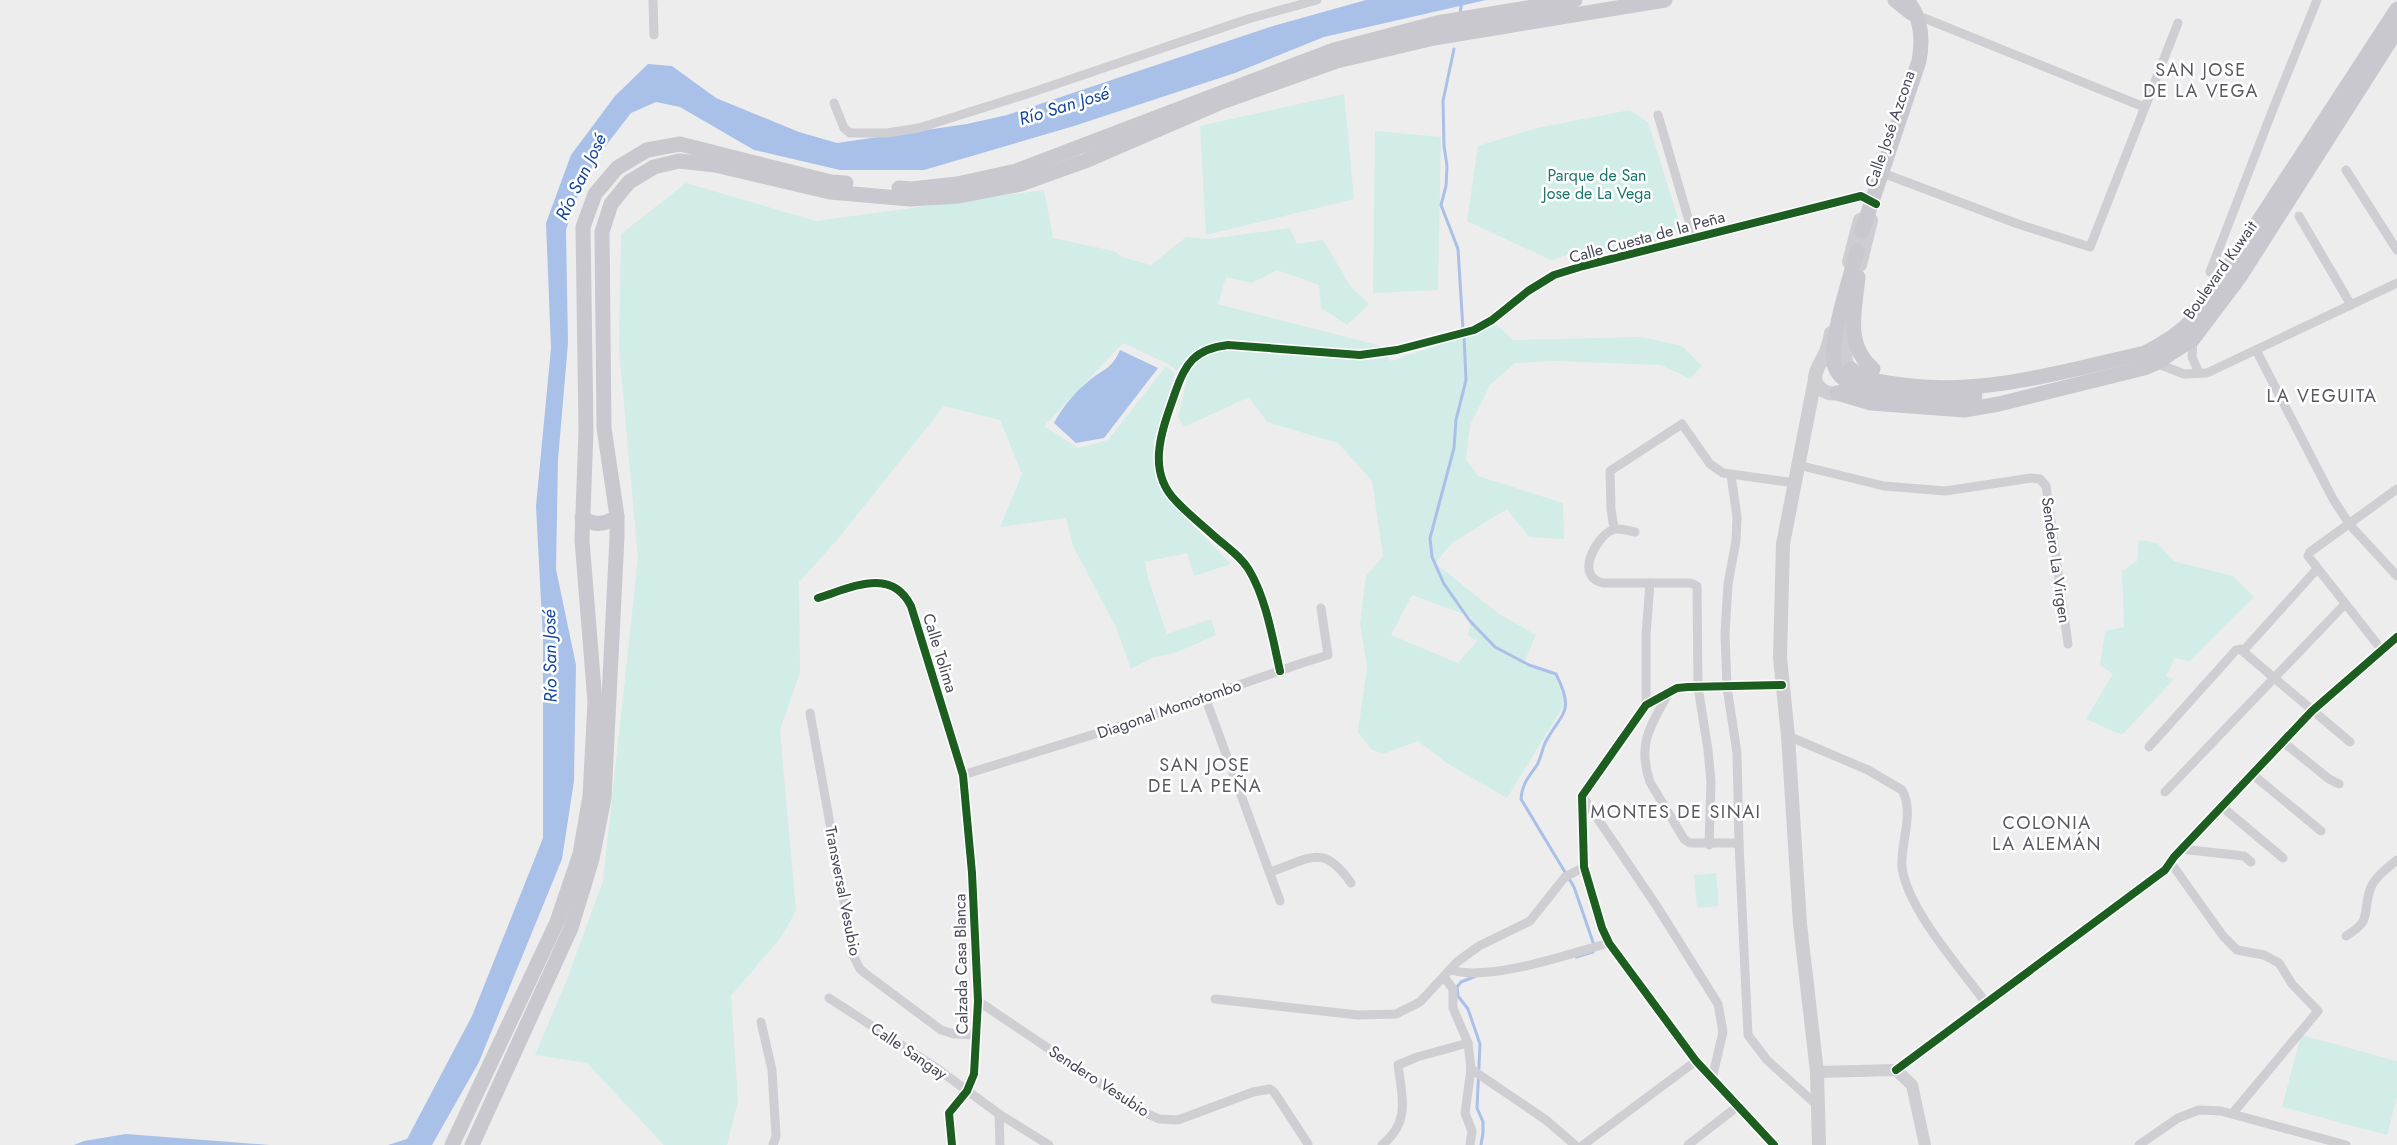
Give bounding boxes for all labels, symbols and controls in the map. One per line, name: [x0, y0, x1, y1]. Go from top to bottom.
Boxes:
district label: SAN JOSE DE LA VEGA: [2143, 57, 2259, 104]
street label: Calle José Azcona: [1859, 68, 1921, 190]
water label: Río San José: [1016, 80, 1113, 132]
water label: Río San José: [549, 129, 614, 225]
park label: Parque de San Jose de La Vega: [1541, 164, 1651, 205]
street label: Calle Cuesta de la Peña: [1567, 205, 1727, 269]
street label: Boulevard Kuwait: [2177, 216, 2263, 324]
district label: LA VEGUITA: [2267, 383, 2377, 409]
street label: Sendero La Virgen: [2036, 496, 2076, 624]
water label: Río San José: [536, 608, 564, 703]
street label: Calle Tolima: [917, 611, 963, 695]
street label: Diagonal Momotombo: [1094, 673, 1244, 744]
district label: SAN JOSE DE LA PEÑA: [1148, 752, 1262, 799]
district label: MONTES DE SINAI: [1591, 799, 1761, 825]
district label: COLONIA LA ALEMÁN: [1992, 810, 2102, 857]
street label: Transversal Vesubio: [819, 824, 867, 958]
street label: Calzada Casa Blanca: [948, 893, 974, 1035]
street label: Calle Sangay: [866, 1017, 953, 1086]
street label: Sendero Vesubio: [1044, 1040, 1154, 1122]

